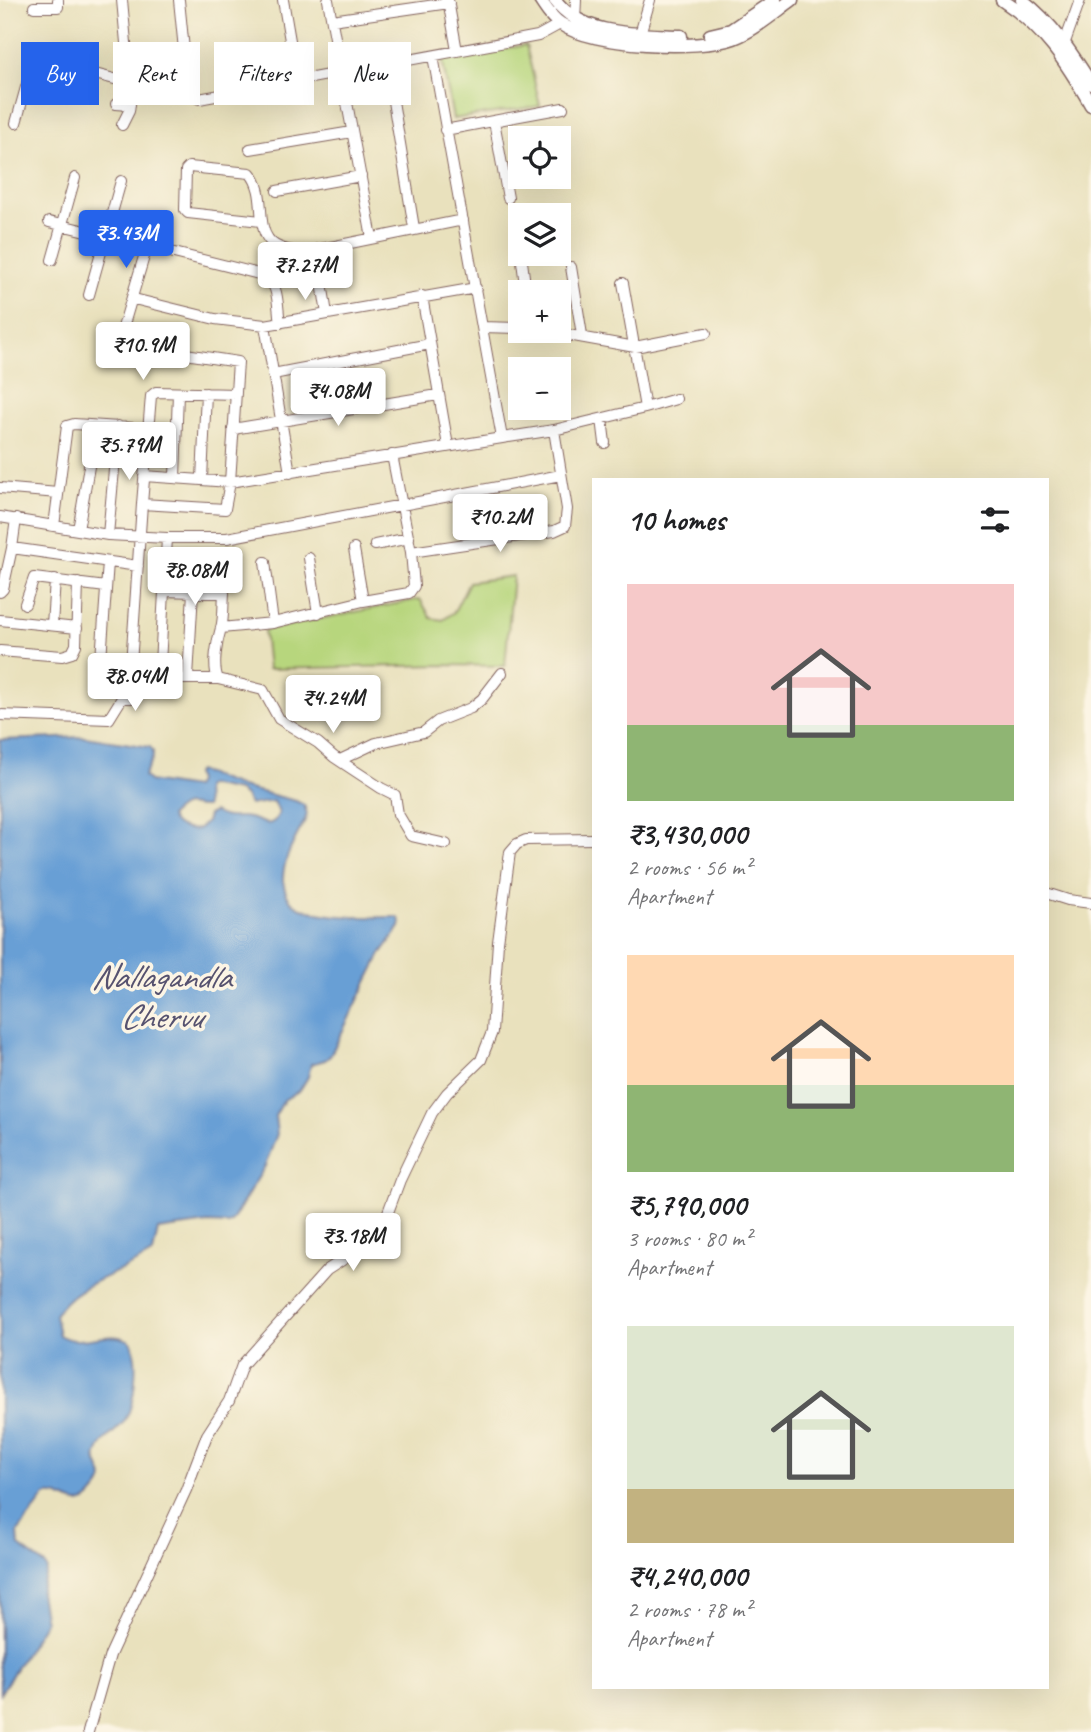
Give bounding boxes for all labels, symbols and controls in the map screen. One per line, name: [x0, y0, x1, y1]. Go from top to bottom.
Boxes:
chip: Buy: [21, 42, 99, 105]
chip: Rent: [113, 42, 200, 105]
chip: Filters: [214, 42, 314, 105]
chip: New: [328, 42, 411, 105]
map controls: [508, 126, 571, 420]
button: locate: [508, 126, 571, 189]
button: layers: [508, 203, 571, 266]
pin: ₹3.43M: [69, 210, 183, 270]
text: ₹3.43M: [95, 218, 157, 247]
pin: ₹7.27M: [248, 243, 362, 302]
text: ₹7.27M: [274, 250, 336, 279]
button: +: [508, 280, 571, 343]
pin: ₹10.9M: [86, 322, 200, 382]
text: ₹10.9M: [112, 330, 174, 359]
button: −: [508, 357, 571, 420]
pin: ₹4.08M: [281, 368, 395, 428]
text: ₹4.08M: [307, 376, 369, 405]
pin: ₹5.79M: [72, 422, 186, 482]
text: ₹5.79M: [98, 430, 160, 459]
pin: ₹10.2M: [443, 494, 557, 554]
text: 10 homes: [627, 501, 725, 539]
icon: filters: [976, 501, 1014, 539]
text: ₹10.2M: [469, 502, 531, 531]
pin: ₹8.08M: [138, 548, 252, 607]
text: ₹8.08M: [164, 555, 226, 584]
icon: home: [758, 630, 884, 756]
pin: ₹8.04M: [78, 654, 192, 713]
text: ₹8.04M: [104, 661, 166, 690]
pin: ₹4.24M: [276, 676, 390, 735]
text: ₹4.24M: [302, 683, 364, 712]
text: ₹3,430,000: [627, 815, 747, 853]
text: 2 rooms · 56 m²: [627, 853, 751, 882]
text: Apartment: [627, 882, 712, 911]
water label: Nallagandla Chervu: [91, 954, 235, 1039]
icon: home: [758, 1001, 884, 1127]
text: ₹5,790,000: [627, 1186, 746, 1224]
pin: ₹3.18M: [296, 1214, 410, 1273]
text: ₹3.18M: [322, 1221, 384, 1250]
text: 3 rooms · 80 m²: [627, 1224, 751, 1253]
text: Apartment: [627, 1253, 712, 1282]
icon: home: [758, 1372, 884, 1498]
text: ₹4,240,000: [627, 1557, 747, 1595]
text: 2 rooms · 78 m²: [627, 1595, 751, 1624]
text: Apartment: [627, 1624, 712, 1653]

